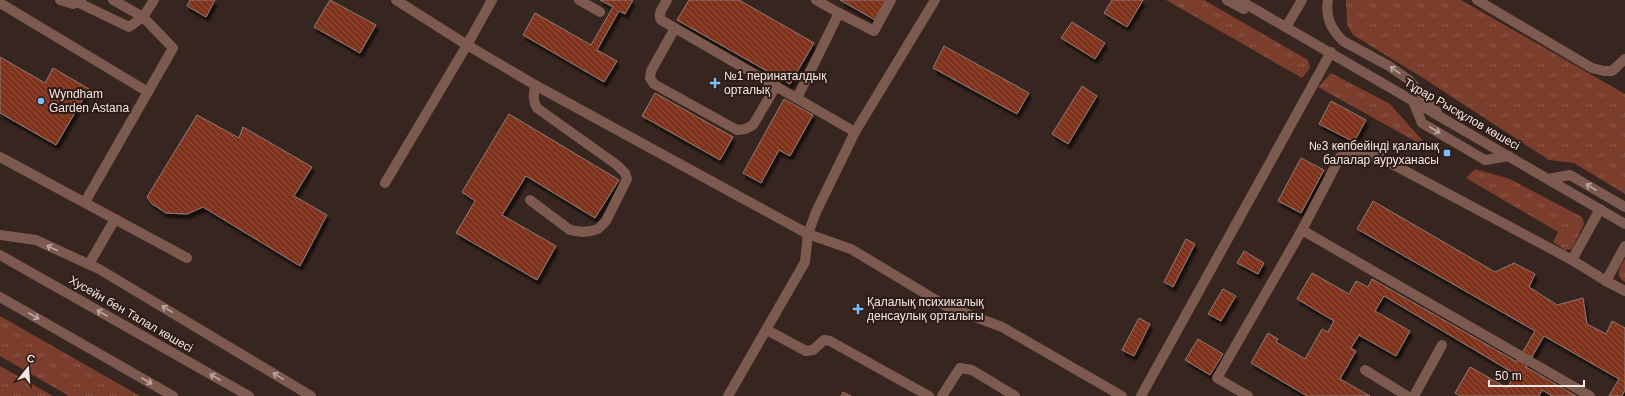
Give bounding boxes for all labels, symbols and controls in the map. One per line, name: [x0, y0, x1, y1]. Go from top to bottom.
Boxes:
one-way arrow: [1390, 66, 1401, 74]
place label: №1 перинаталдық орталық: [724, 69, 827, 97]
street label: Тұрар Рысқұлов көшесі: [1402, 75, 1522, 153]
marker: №1 перинаталдық орталық: [709, 77, 721, 89]
place label: Wyndham Garden Astana: [49, 87, 129, 115]
marker: Wyndham Garden Astana: [36, 96, 46, 106]
one-way arrow: [1429, 127, 1441, 135]
place label: №3 көпбейінді қалалық балалар ауруханасы: [1309, 139, 1440, 167]
marker: №3 көпбейінді қалалық балалар ауруханасы: [1442, 148, 1452, 158]
one-way arrow: [1585, 183, 1597, 191]
one-way arrow: [47, 243, 59, 251]
street label: Хусейн бен Талал көшесі: [67, 273, 195, 355]
place label: Қалалық психикалық денсаулық орталығы: [867, 295, 984, 323]
marker: Қалалық психикалық денсаулық орталығы: [852, 303, 864, 315]
one-way arrow: [162, 305, 173, 313]
one-way arrow: [96, 308, 108, 316]
one-way arrow: [28, 313, 40, 321]
north arrow: [8, 348, 48, 388]
text: С: [25, 352, 37, 365]
scale bar: [1489, 362, 1584, 388]
text: 50 m: [1495, 369, 1522, 383]
one-way arrow: [272, 371, 284, 379]
one-way arrow: [209, 372, 221, 380]
one-way arrow: [141, 377, 153, 385]

